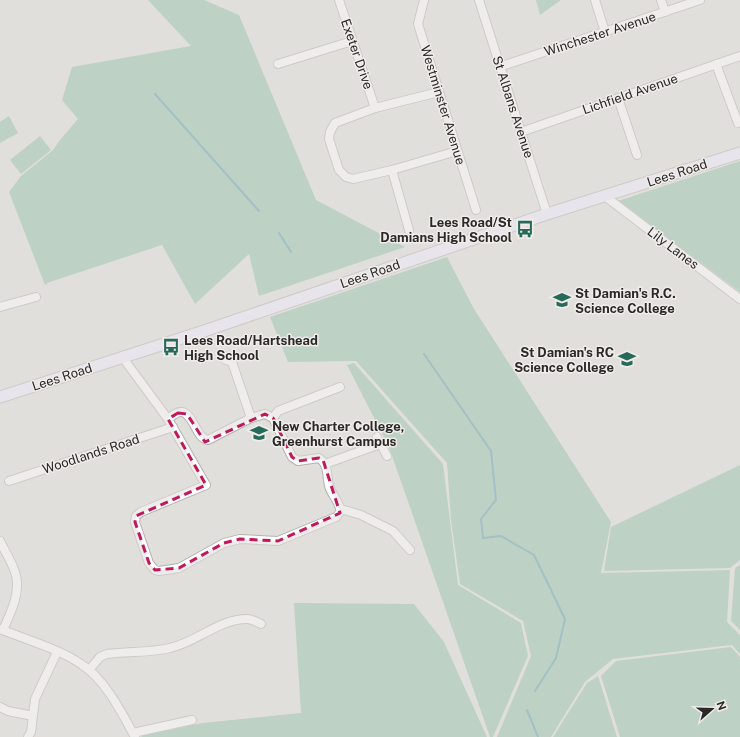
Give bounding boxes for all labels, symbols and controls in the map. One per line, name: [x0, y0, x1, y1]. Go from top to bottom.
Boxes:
street label: Winchester Avenue: [542, 9, 658, 59]
street label: Exeter Drive: [338, 17, 376, 91]
street label: Westminster Avenue: [418, 43, 468, 167]
street label: St Albans Avenue: [489, 54, 537, 160]
street label: Lichfield Avenue: [580, 71, 680, 117]
street label: Lees Road: [645, 156, 709, 190]
place label: Lees Road/St Damians High School: [380, 215, 512, 245]
bus stop icon: Lees Road/St Damians High School: [515, 219, 535, 239]
street label: Lily Lanes: [644, 224, 702, 272]
street label: Lees Road: [338, 257, 402, 291]
place label: St Damian's R.C. Science College: [575, 286, 676, 316]
school or university icon: St Damian's R.C. Science College: [552, 290, 572, 310]
place label: Lees Road/Hartshead High School: [184, 333, 318, 363]
bus stop icon: Lees Road/Hartshead High School: [161, 337, 181, 357]
place label: St Damian's RC Science College: [514, 345, 614, 375]
school or university icon: St Damian's RC Science College: [617, 349, 637, 369]
street label: Lees Road: [30, 360, 94, 394]
place label: New Charter College, Greenhurst Campus: [272, 419, 404, 449]
school or university icon: New Charter College, Greenhurst Campus: [249, 423, 269, 443]
street label: Woodlands Road: [41, 431, 141, 477]
north arrow: [692, 689, 732, 729]
text: N: [714, 699, 729, 712]

